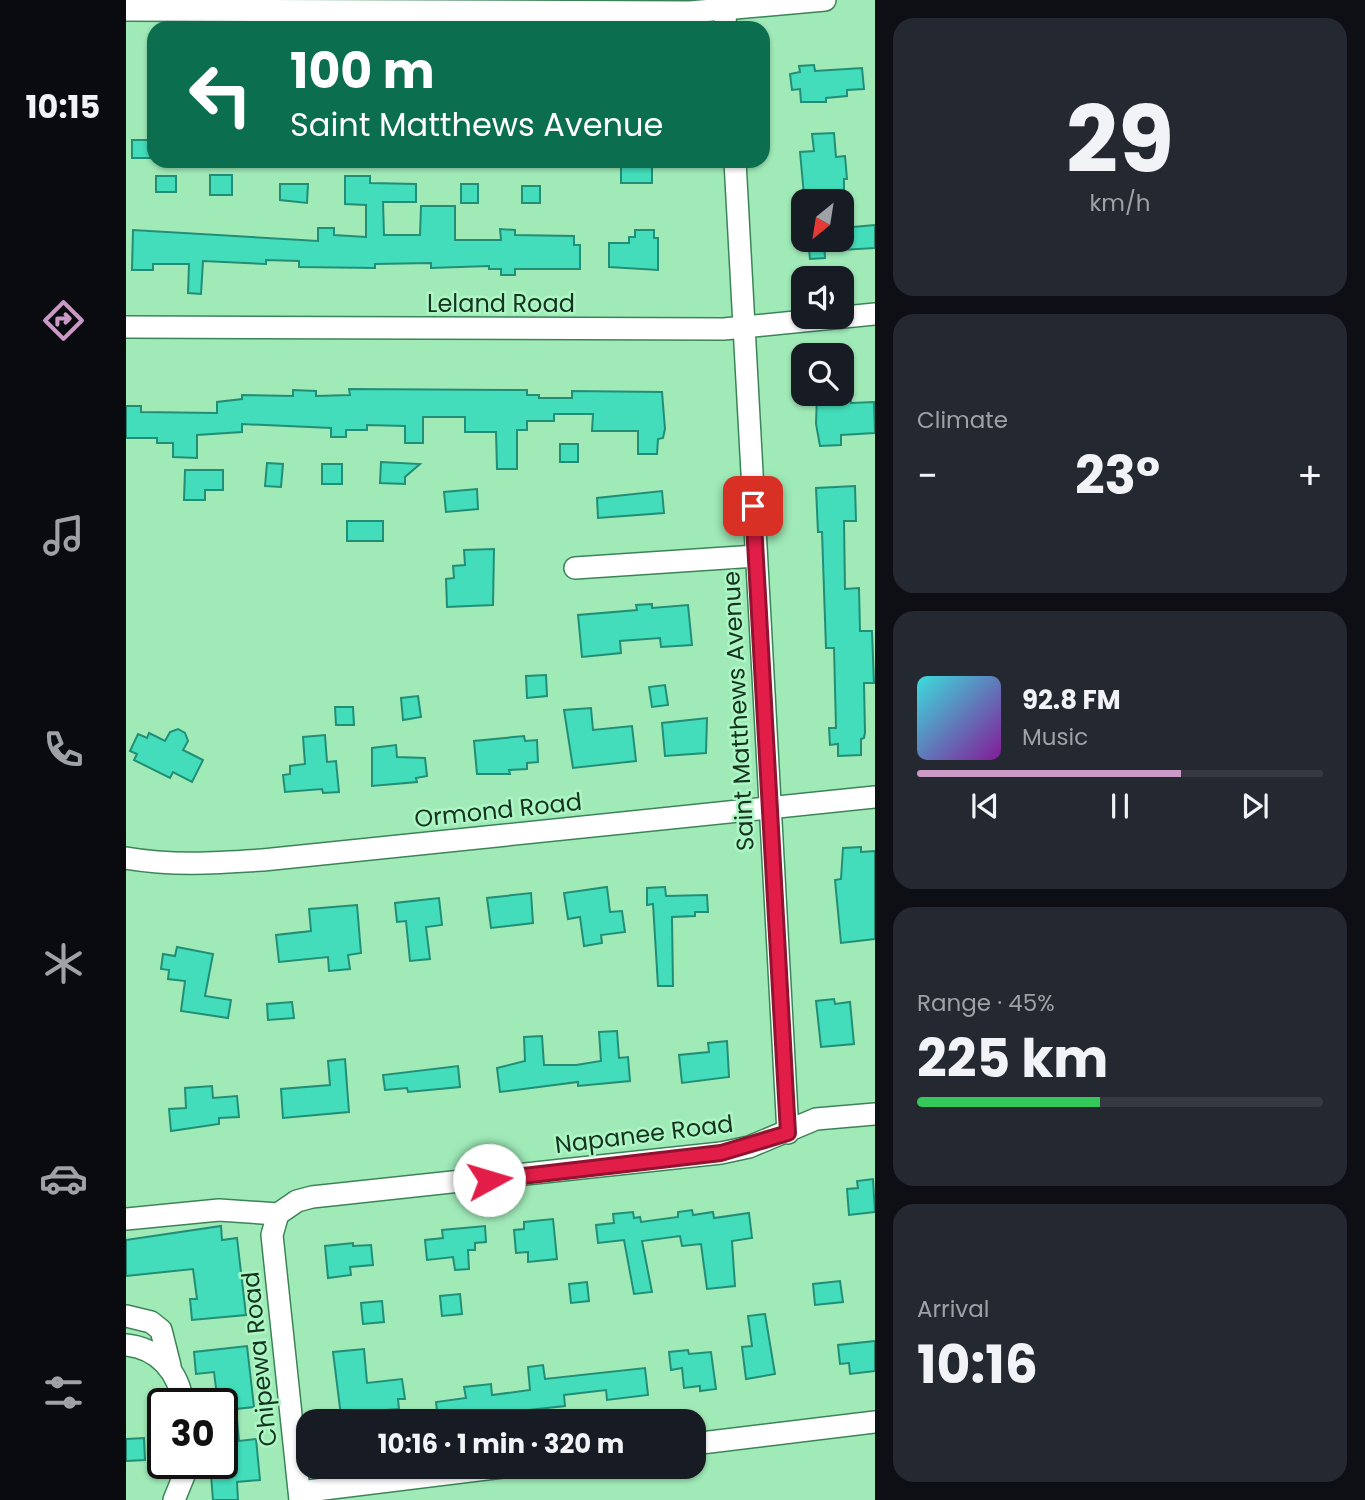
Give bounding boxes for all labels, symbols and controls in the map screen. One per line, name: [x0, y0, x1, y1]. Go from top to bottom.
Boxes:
text: 100 m: [290, 37, 435, 105]
icon: left: [175, 49, 266, 140]
text: 29: [1066, 76, 1174, 204]
text: 10:15: [26, 84, 100, 129]
text: Saint Matthews Avenue: [290, 102, 663, 147]
text: km/h: [1089, 187, 1151, 219]
north arrow: [791, 189, 854, 252]
map controls: [791, 189, 854, 406]
button: sound: [791, 266, 854, 329]
street label: Leland Road: [427, 287, 575, 320]
icon: directions: [39, 296, 88, 345]
button: search: [791, 343, 854, 406]
text: Climate: [917, 404, 1008, 436]
text: 23°: [1075, 439, 1160, 512]
text: −: [917, 449, 938, 502]
text: +: [1297, 449, 1323, 502]
pin: [723, 476, 783, 536]
icon: arrive: [734, 487, 772, 525]
icon: music: [39, 511, 88, 560]
street label: Saint Matthews Avenue: [714, 570, 762, 852]
text: 92.8 FM: [1022, 682, 1121, 718]
text: Music: [1022, 721, 1088, 753]
icon: phone: [39, 725, 88, 774]
street label: Ormond Road: [413, 785, 583, 835]
icon: previous: [966, 787, 1004, 825]
icon: pause: [1101, 787, 1139, 825]
icon: next: [1236, 787, 1274, 825]
icon: climate: [39, 939, 88, 988]
text: Range · 45%: [917, 987, 1055, 1019]
text: 225 km: [917, 1022, 1108, 1095]
street label: Napanee Road: [553, 1107, 735, 1161]
position arrow: [452, 1143, 526, 1217]
icon: car: [39, 1154, 88, 1203]
street label: Chipewa Road: [233, 1270, 285, 1448]
text: Arrival: [917, 1293, 989, 1325]
text: 10:16: [917, 1328, 1038, 1401]
icon: filters: [39, 1368, 88, 1417]
speed limit sign: 30: [147, 1388, 238, 1479]
text: 10:16 · 1 min · 320 m: [378, 1426, 624, 1462]

